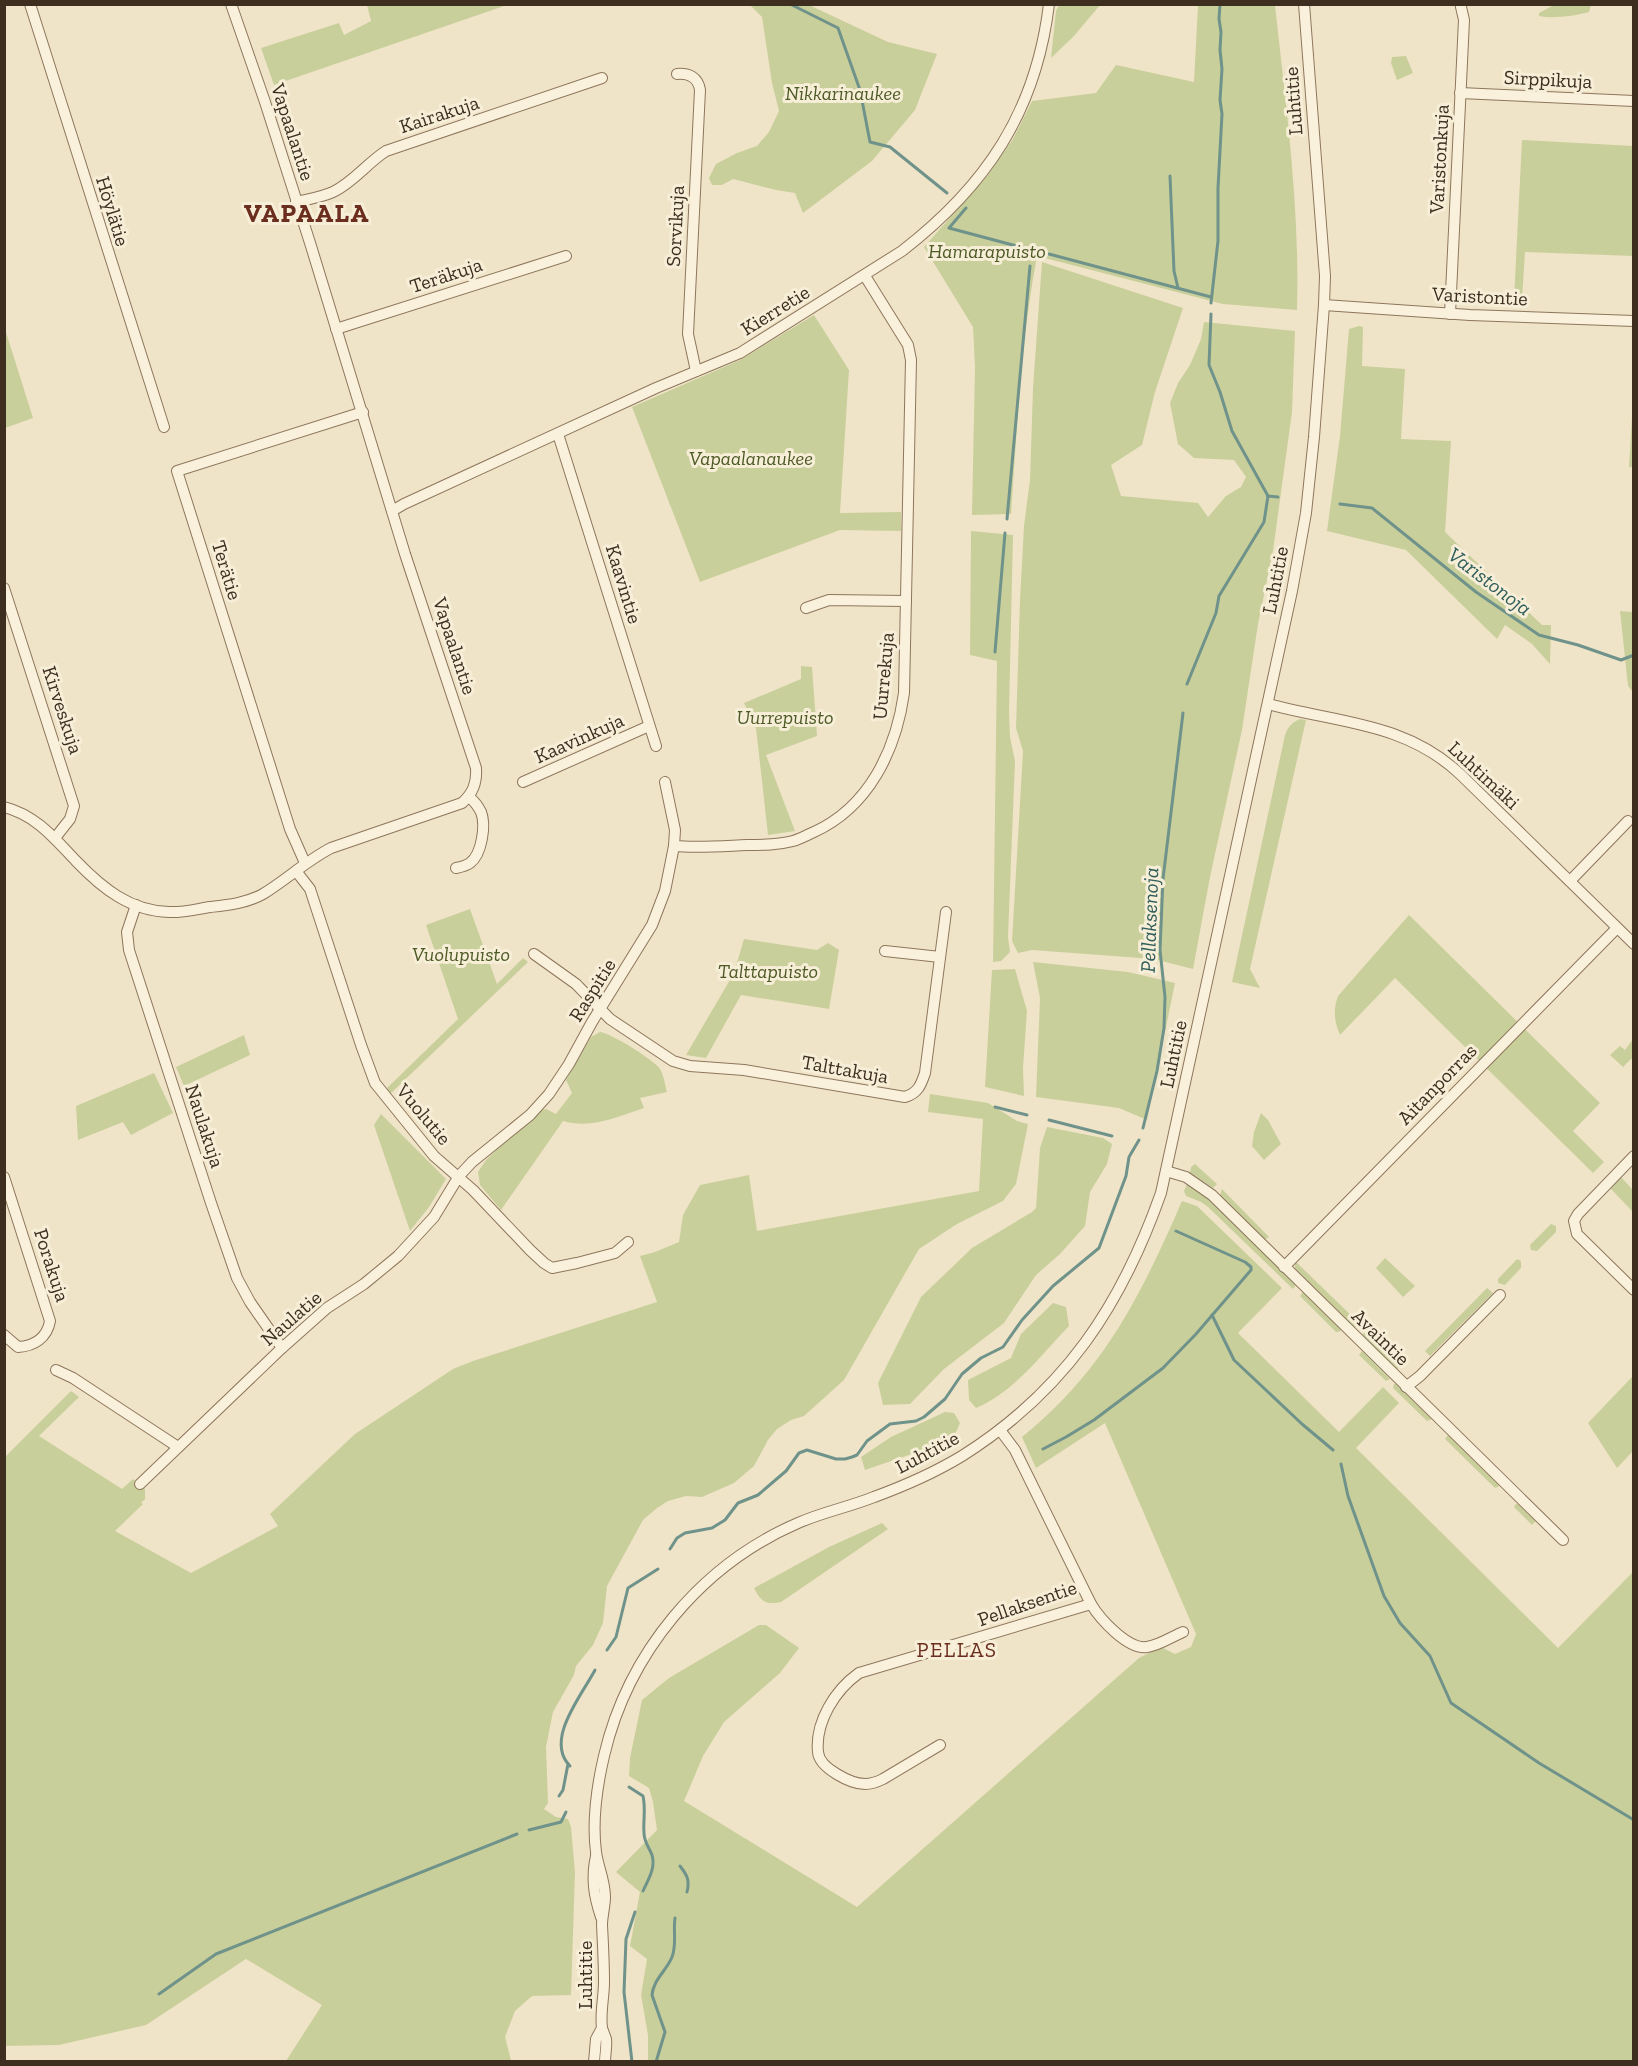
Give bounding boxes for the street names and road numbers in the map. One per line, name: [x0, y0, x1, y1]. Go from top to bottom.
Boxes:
street label: Sirppikuja: [1503, 65, 1593, 93]
street label: Luhtitie: [1279, 66, 1307, 136]
street label: Vapaalantie: [266, 80, 320, 184]
street label: Kairakuja: [396, 90, 482, 138]
street label: Varistonkuja: [1424, 103, 1454, 215]
street label: Höylätie: [91, 173, 135, 249]
street label: Sorvikuja: [661, 184, 689, 267]
street label: Teräkuja: [407, 252, 486, 298]
street label: Kierretie: [736, 280, 814, 340]
street label: Varistontie: [1431, 281, 1528, 310]
street label: Terätie: [207, 537, 247, 603]
street label: Kaavintie: [601, 542, 647, 626]
street label: Luhtitie: [1257, 544, 1293, 616]
street label: Vapaalantie: [428, 594, 482, 698]
street label: Uurrekuja: [867, 631, 899, 721]
street label: Kirveskuja: [38, 663, 89, 757]
street label: Kaavinkuja: [531, 708, 628, 768]
street label: Luhtimäki: [1443, 736, 1525, 814]
street label: Raspitie: [563, 954, 621, 1026]
street label: Luhtitie: [1154, 1018, 1192, 1090]
street label: Aitanporras: [1392, 1038, 1482, 1130]
street label: Talttakuja: [800, 1050, 891, 1088]
street label: Vuolutie: [391, 1078, 457, 1150]
street label: Naulakuja: [180, 1081, 230, 1171]
street label: Porakuja: [29, 1225, 75, 1305]
street label: Naulatie: [256, 1285, 326, 1351]
street label: Avaintie: [1347, 1304, 1415, 1370]
street label: Luhtitie: [891, 1425, 963, 1479]
street label: Pellaksentie: [974, 1575, 1080, 1631]
street label: Luhtitie: [573, 1941, 597, 2009]

